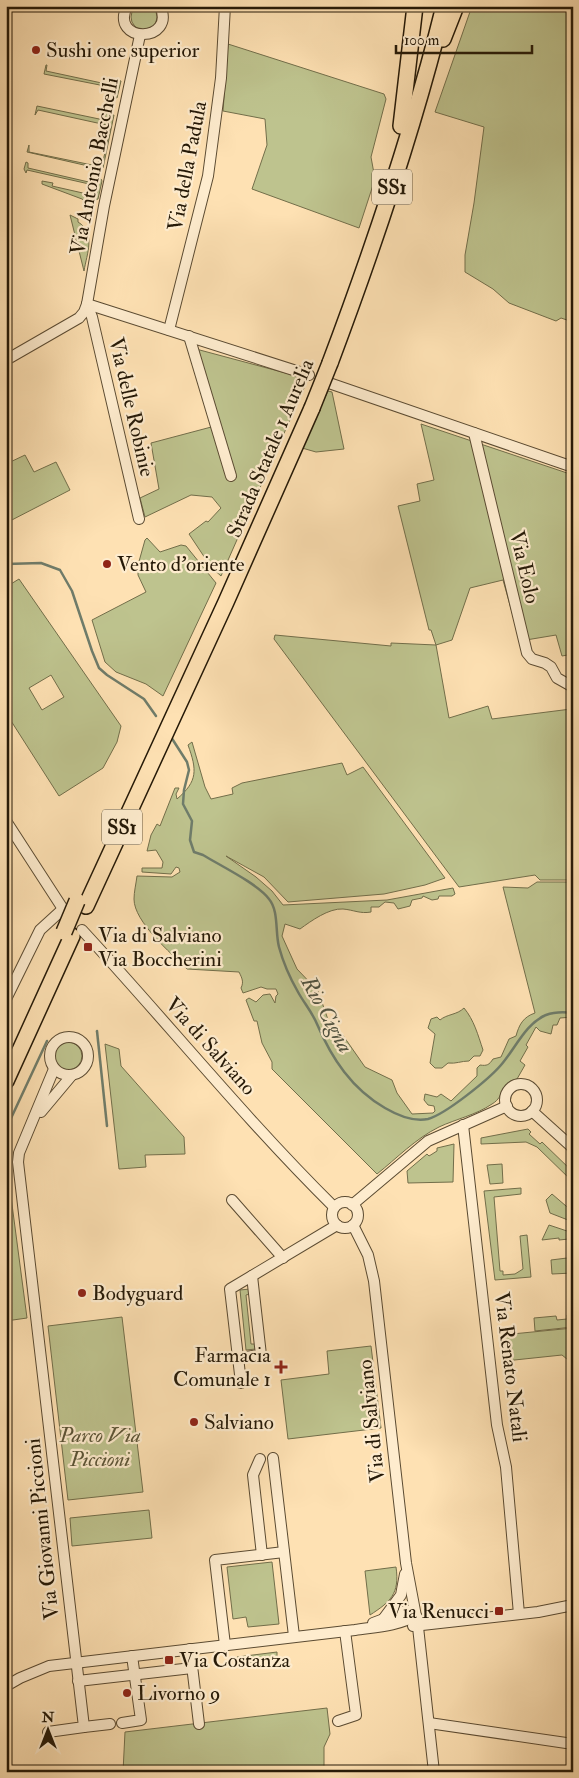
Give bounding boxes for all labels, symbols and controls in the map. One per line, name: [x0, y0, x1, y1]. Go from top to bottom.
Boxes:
scale bar: [396, 22, 533, 54]
text: 100 m: [404, 31, 440, 50]
place label: Sushi one superior: [46, 37, 200, 64]
marker: Sushi one superior: [30, 44, 42, 56]
street label: Via Antonio Bacchelli: [64, 74, 125, 257]
street label: Via della Padula: [162, 98, 213, 233]
road number: SS1: [372, 170, 412, 204]
street label: Via delle Robinie: [102, 335, 161, 480]
street label: Strada Statale 1 Aurelia: [221, 354, 320, 542]
street label: Via Eolo: [503, 528, 546, 606]
place label: Vento d’oriente: [117, 551, 245, 578]
marker: Vento d’oriente: [101, 558, 113, 570]
road number: SS1: [102, 810, 142, 844]
place label: Via di Salviano Via Boccherini: [98, 922, 222, 973]
marker: Via di Salviano Via Boccherini: [82, 941, 94, 953]
water label: Rio Cigna: [294, 970, 360, 1058]
street label: Via di Salviano: [159, 991, 262, 1101]
place label: Bodyguard: [92, 1280, 184, 1307]
marker: Bodyguard: [76, 1287, 88, 1299]
street label: Via Renato Natali: [488, 1290, 533, 1444]
place label: Farmacia Comunale 1: [173, 1342, 271, 1393]
street label: Via di Salviano: [352, 1358, 391, 1484]
marker: Farmacia Comunale 1: [275, 1361, 287, 1373]
place label: Salviano: [204, 1409, 274, 1436]
marker: Salviano: [188, 1416, 200, 1428]
park label: Parco Via Piccioni: [58, 1422, 141, 1473]
street label: Via Giovanni Piccioni: [20, 1436, 65, 1621]
place label: Via Renucci: [388, 1598, 489, 1625]
marker: Via Renucci: [493, 1605, 505, 1617]
place label: Via Costanza: [179, 1647, 291, 1674]
marker: Via Costanza: [163, 1654, 175, 1666]
place label: Livorno 9: [137, 1680, 221, 1707]
marker: Livorno 9: [121, 1687, 133, 1699]
north arrow: [22, 1706, 72, 1756]
text: N: [41, 1709, 55, 1726]

